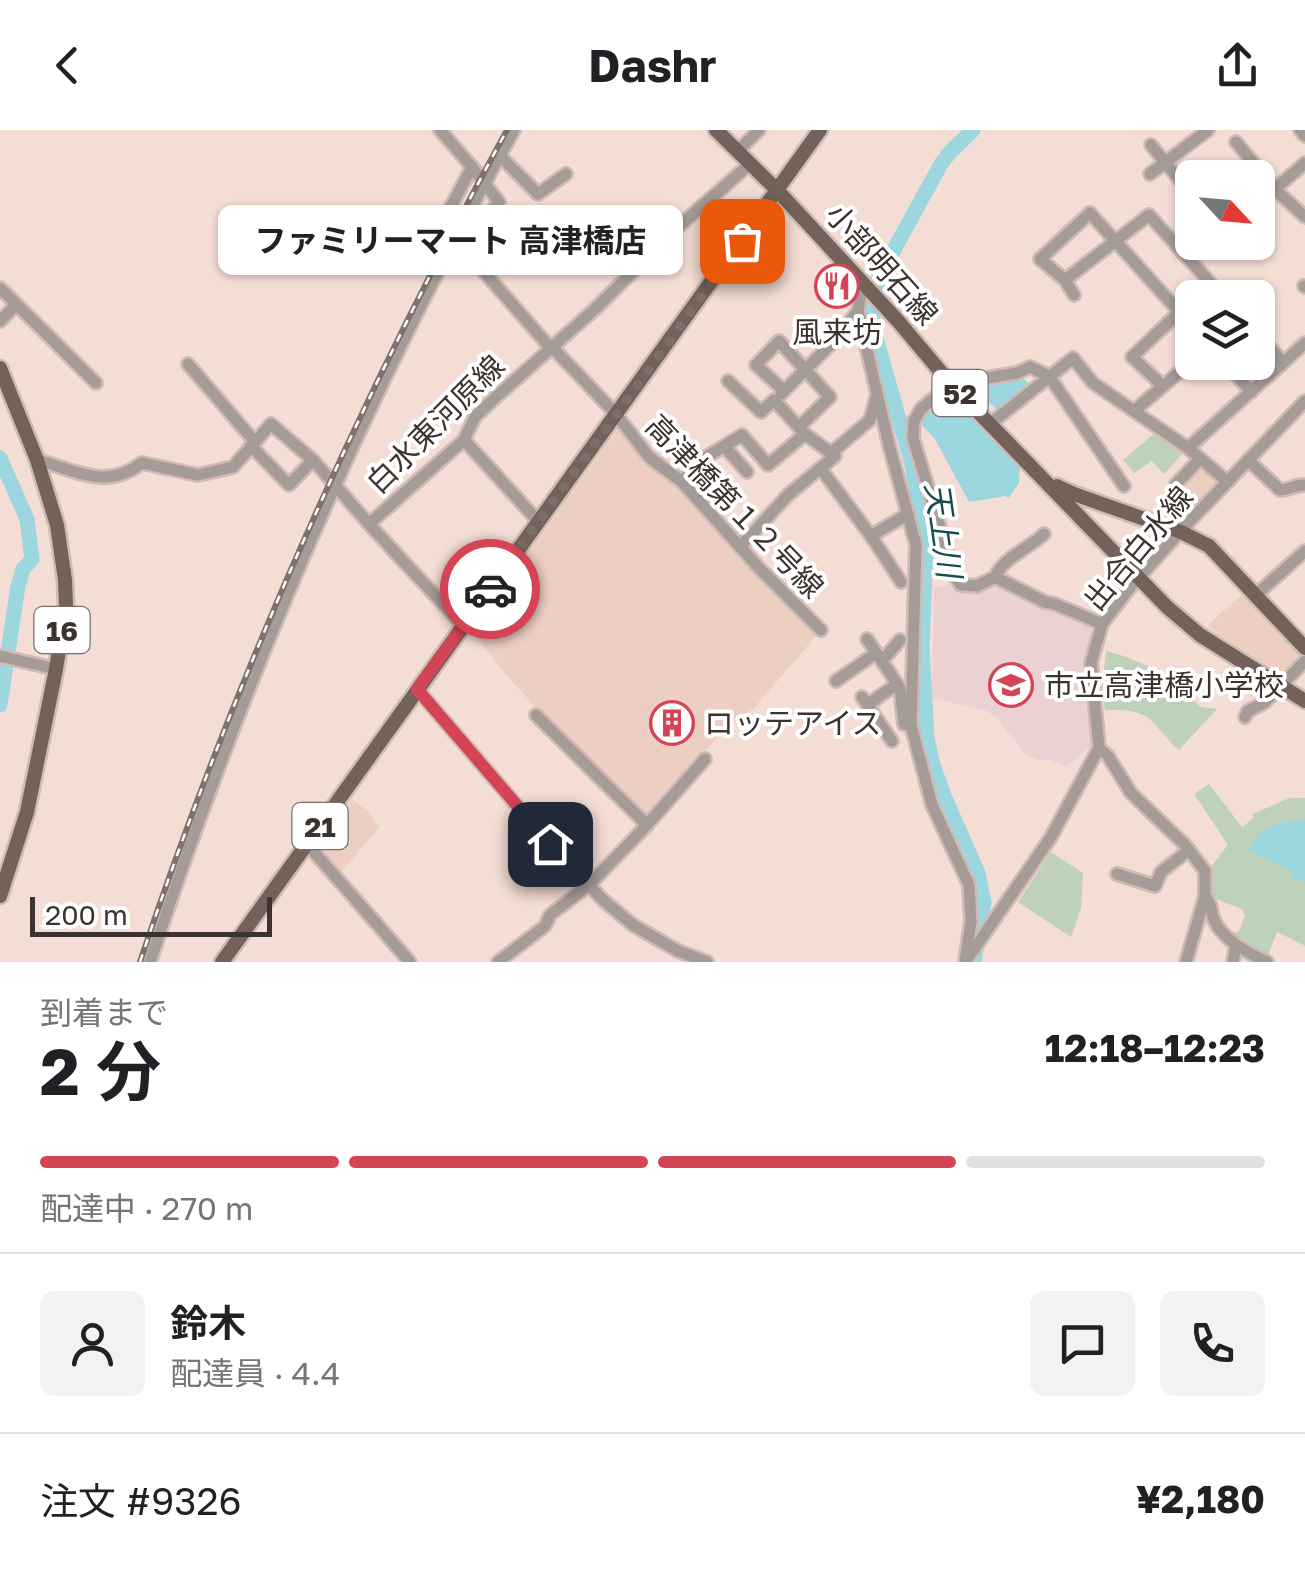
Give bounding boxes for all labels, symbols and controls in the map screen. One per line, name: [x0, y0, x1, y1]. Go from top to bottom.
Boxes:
icon: back: [40, 38, 95, 93]
text: Dashr: [588, 38, 717, 92]
icon: share: [1210, 38, 1265, 93]
north arrow: [1175, 160, 1275, 260]
map controls: [1175, 160, 1275, 380]
street label: 小部明石線: [818, 196, 946, 332]
pin: [700, 199, 785, 284]
callout: ファミリーマート 高津橋店: [217, 206, 682, 276]
icon: bag: [715, 214, 770, 269]
text: ファミリーマート 高津橋店: [254, 221, 647, 259]
restaurant icon: 風来坊: [814, 263, 860, 309]
button: layers: [1175, 280, 1275, 380]
place label: 風来坊: [792, 314, 882, 350]
street label: 白水東河原線: [359, 348, 511, 500]
road number: 52: [932, 370, 988, 416]
street label: 高津橋第１２号線: [639, 407, 831, 605]
street label: 出合白水線: [1076, 479, 1200, 617]
water label: 天上川: [919, 480, 970, 583]
courier: [440, 539, 540, 639]
icon: car: [463, 562, 518, 617]
road number: 16: [34, 607, 90, 653]
school or university icon: 市立高津橋小学校: [988, 662, 1034, 708]
place label: 市立高津橋小学校: [1044, 667, 1284, 703]
building icon: ロッテアイス: [649, 700, 695, 746]
place label: ロッテアイス: [704, 705, 882, 741]
pin: [508, 802, 593, 887]
road number: 21: [292, 803, 348, 849]
icon: home: [523, 817, 578, 872]
scale bar: [30, 892, 272, 936]
text: 200 m: [45, 898, 128, 931]
text: 到着まで: [40, 993, 168, 1031]
text: 12:18–12:23: [1045, 1025, 1265, 1070]
text: 2 分: [40, 1031, 161, 1109]
text: 配達中 · 270 m: [40, 1189, 253, 1227]
button: person: [40, 1291, 145, 1396]
button: chat: [1030, 1291, 1135, 1396]
button: phone: [1160, 1291, 1265, 1396]
text: 鈴木: [170, 1300, 246, 1345]
text: 配達員 · 4.4: [170, 1354, 340, 1392]
text: ¥2,180: [1136, 1476, 1265, 1521]
text: 注文 #9326: [40, 1478, 242, 1523]

